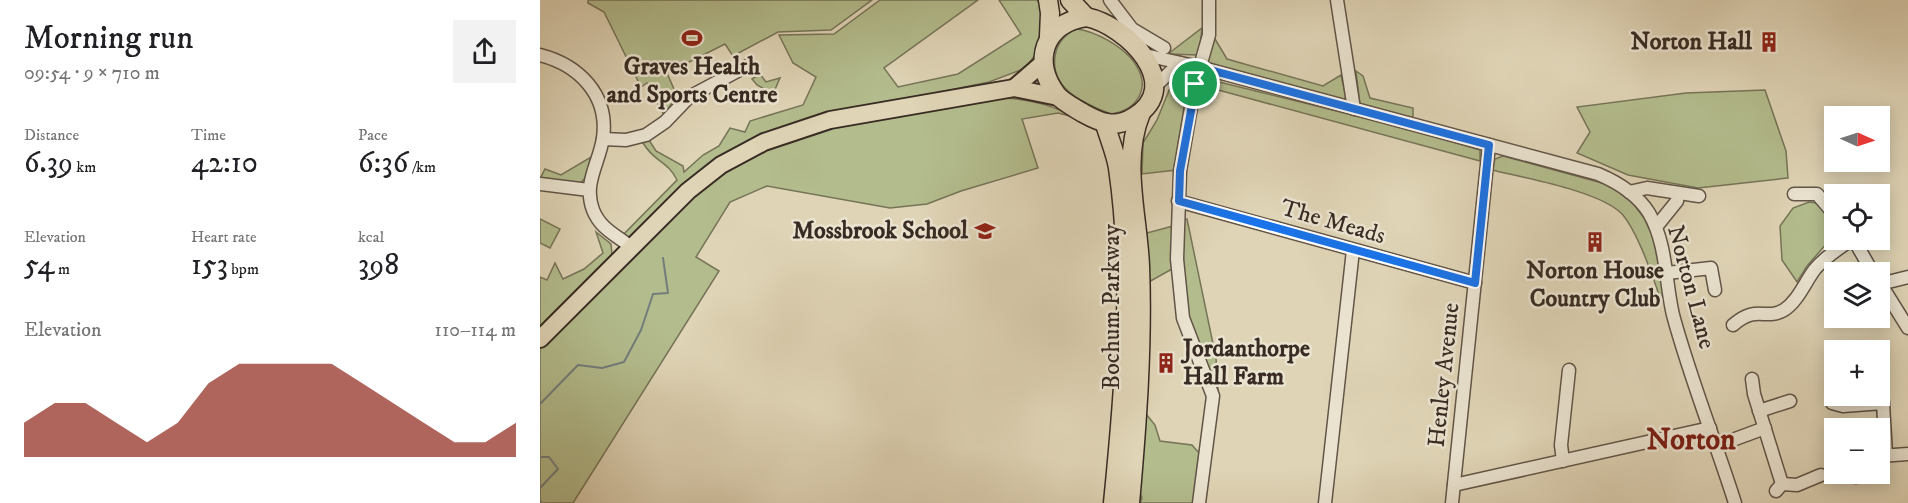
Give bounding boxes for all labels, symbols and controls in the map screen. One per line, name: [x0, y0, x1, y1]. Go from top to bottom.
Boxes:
text: Morning run: [24, 18, 193, 59]
button: share: [453, 20, 516, 83]
sports icon: Graves Health and Sports Centre: [680, 26, 704, 50]
place label: Norton Hall: [1630, 27, 1753, 57]
building icon: Norton Hall: [1757, 30, 1781, 54]
place label: Graves Health and Sports Centre: [607, 52, 777, 110]
pin: [1169, 58, 1220, 109]
text: 09:54 · 9 × 710 m: [24, 61, 160, 86]
icon: arrive: [1178, 67, 1211, 100]
north arrow: [1824, 106, 1890, 172]
map controls: [1824, 106, 1890, 484]
text: Distance: [24, 125, 79, 145]
text: Time: [191, 125, 226, 145]
text: Pace: [358, 125, 388, 145]
text: 6.39: [24, 145, 73, 182]
text: 42:10: [191, 145, 258, 182]
text: 6:36: [358, 145, 408, 182]
text: km: [73, 157, 96, 177]
text: /km: [408, 157, 436, 177]
button: locate: [1824, 184, 1890, 250]
street label: The Meads: [1277, 193, 1389, 251]
place label: Mossbrook School: [792, 216, 969, 246]
school or university icon: Mossbrook School: [973, 219, 997, 243]
street label: Norton Lane: [1660, 222, 1722, 352]
street label: Bochum Parkway: [1097, 223, 1127, 390]
text: Elevation: [24, 227, 86, 247]
text: Heart rate: [191, 227, 257, 247]
text: kcal: [358, 227, 384, 247]
building icon: Norton House Country Club: [1583, 230, 1607, 254]
text: 54: [24, 247, 55, 284]
text: 153: [191, 247, 228, 284]
text: 398: [358, 247, 399, 284]
place label: Norton House Country Club: [1526, 256, 1664, 314]
text: m: [55, 259, 70, 279]
text: bpm: [228, 259, 259, 279]
button: layers: [1824, 262, 1890, 328]
street label: Henley Avenue: [1421, 301, 1467, 449]
text: Elevation: [24, 318, 101, 343]
text: 110–114 m: [435, 318, 516, 343]
place label: Jordanthorpe Hall Farm: [1180, 334, 1310, 392]
button: +: [1824, 340, 1890, 406]
building icon: Jordanthorpe Hall Farm: [1154, 351, 1178, 375]
button: −: [1824, 418, 1890, 484]
district label: Norton: [1646, 422, 1736, 459]

